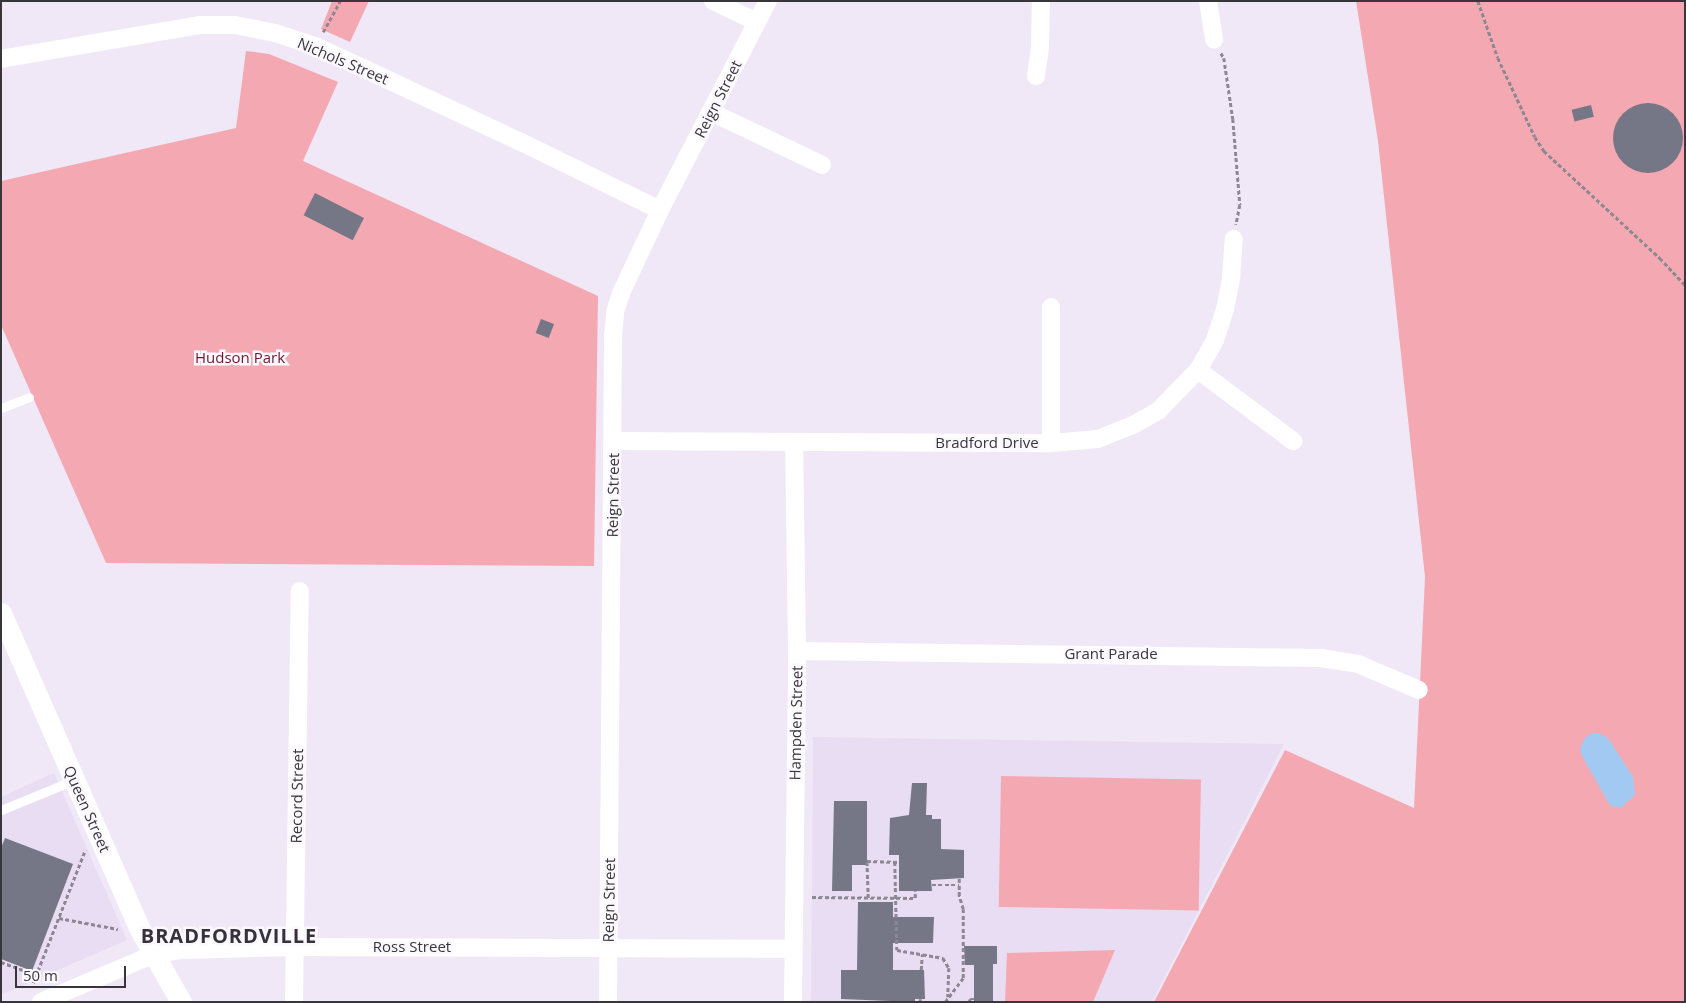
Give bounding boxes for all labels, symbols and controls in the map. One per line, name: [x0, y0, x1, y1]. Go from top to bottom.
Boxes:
street label: Nichols Street: [295, 34, 391, 88]
street label: Reign Street: [691, 57, 745, 141]
park label: Hudson Park: [195, 349, 285, 367]
street label: Bradford Drive: [935, 434, 1039, 452]
street label: Reign Street: [603, 453, 623, 537]
street label: Grant Parade: [1064, 645, 1158, 663]
street label: Hampden Street: [786, 665, 806, 781]
street label: Record Street: [287, 748, 307, 844]
street label: Queen Street: [60, 763, 114, 855]
street label: Reign Street: [599, 858, 619, 942]
district label: BRADFORDVILLE: [139, 923, 319, 947]
street label: Ross Street: [373, 938, 451, 956]
scale bar: [18, 956, 129, 988]
text: 50 m: [23, 965, 58, 985]

